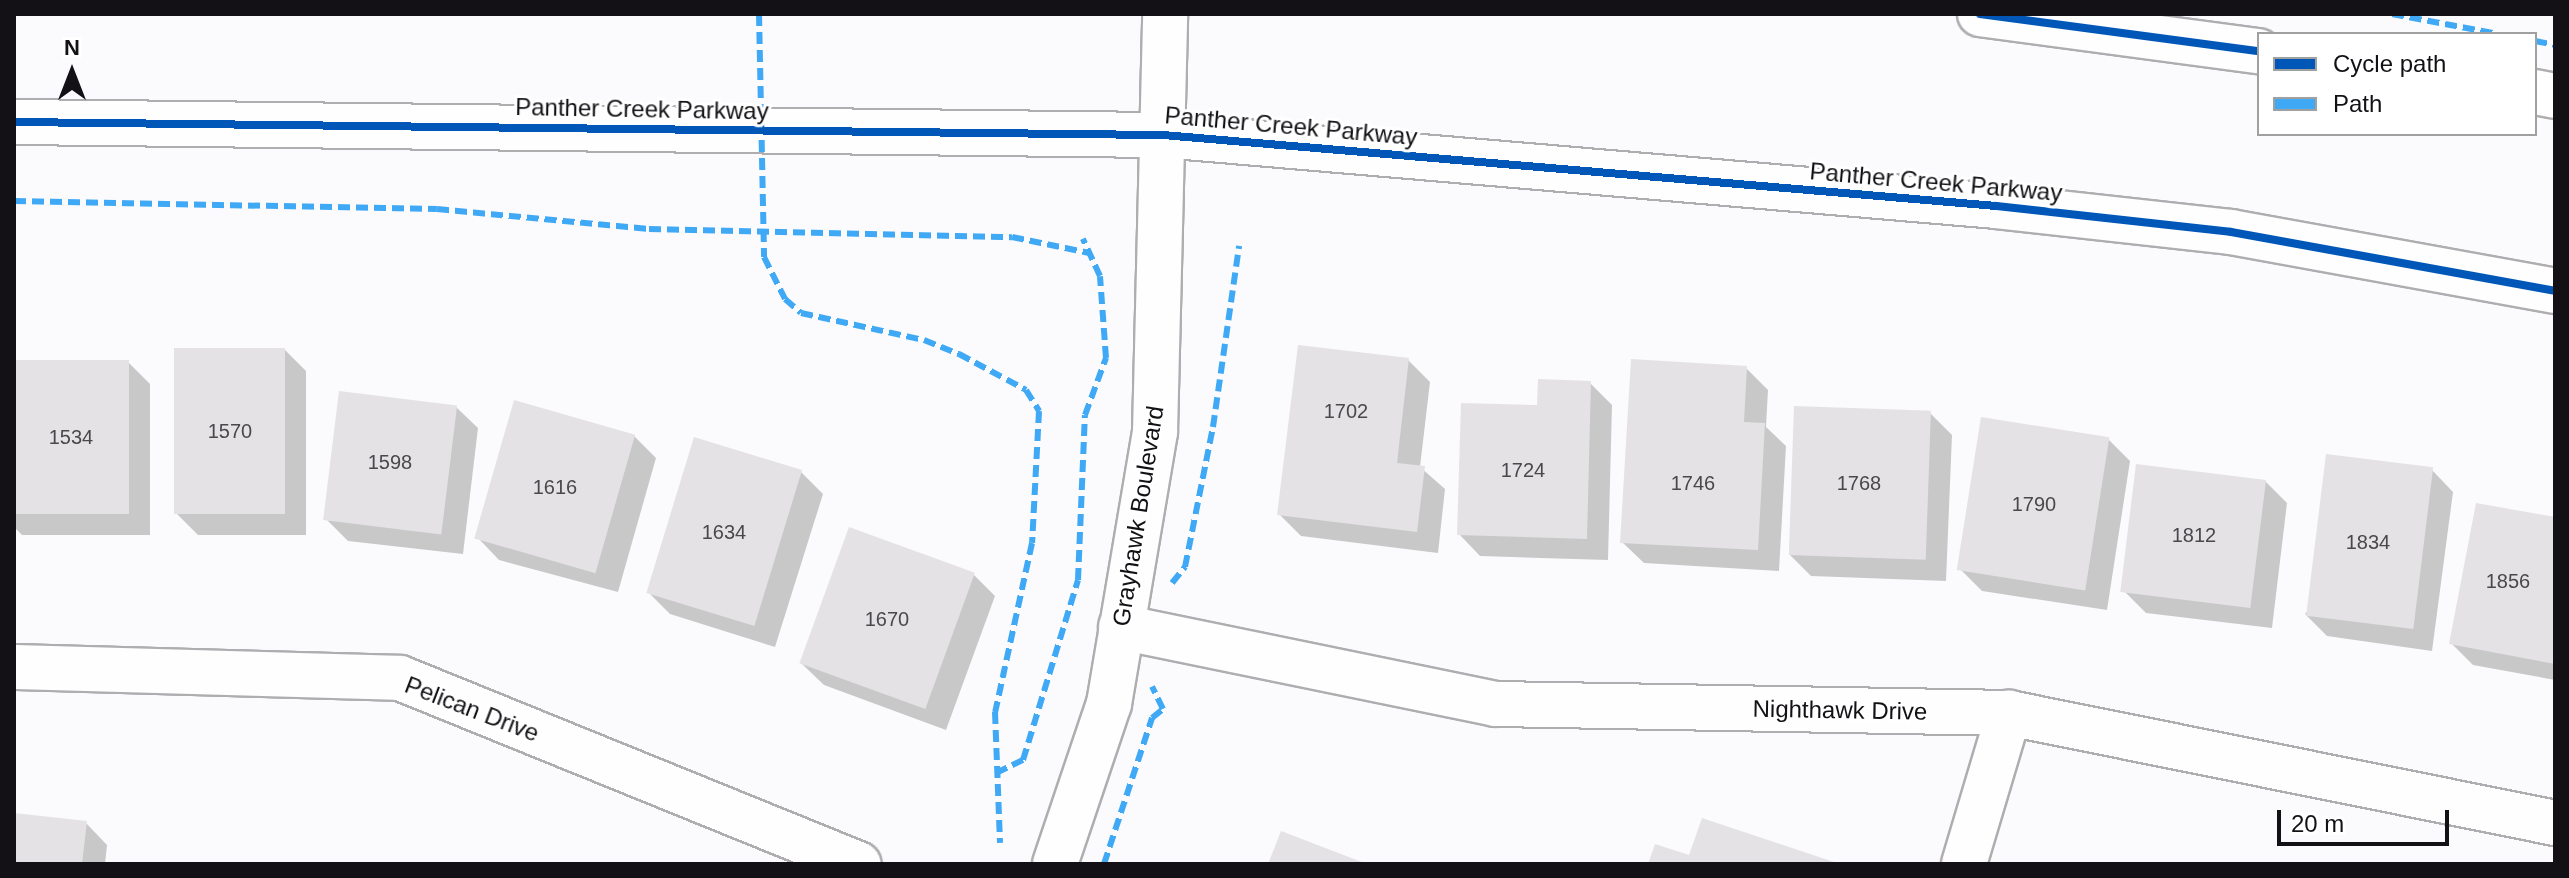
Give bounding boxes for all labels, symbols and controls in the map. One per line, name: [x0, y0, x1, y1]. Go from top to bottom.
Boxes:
north arrow: [32, 32, 112, 112]
legend: [2257, 32, 2537, 136]
text: N: [64, 35, 80, 60]
text: Cycle path: [2333, 50, 2446, 77]
text: Path: [2333, 90, 2382, 117]
street label: Panther Creek Parkway: [515, 92, 769, 126]
street label: Panther Creek Parkway: [1164, 101, 1418, 151]
street label: Panther Creek Parkway: [1809, 157, 2063, 207]
house number: 1702: [1324, 399, 1368, 423]
street label: Grayhawk Boulevard: [1106, 404, 1170, 628]
house number: 1570: [208, 419, 252, 443]
house number: 1534: [49, 425, 93, 449]
house number: 1598: [368, 450, 412, 474]
house number: 1724: [1501, 458, 1545, 482]
house number: 1746: [1671, 471, 1715, 495]
house number: 1768: [1837, 471, 1881, 495]
house number: 1616: [533, 475, 577, 499]
house number: 1790: [2012, 492, 2056, 516]
house number: 1634: [702, 520, 746, 544]
house number: 1812: [2172, 523, 2216, 547]
house number: 1834: [2346, 530, 2390, 554]
house number: 1856: [2486, 569, 2530, 593]
house number: 1670: [865, 607, 909, 631]
street label: Pelican Drive: [401, 670, 543, 748]
street label: Nighthawk Drive: [1752, 694, 1928, 726]
scale bar: [2281, 794, 2453, 844]
text: 20 m: [2291, 810, 2344, 837]

